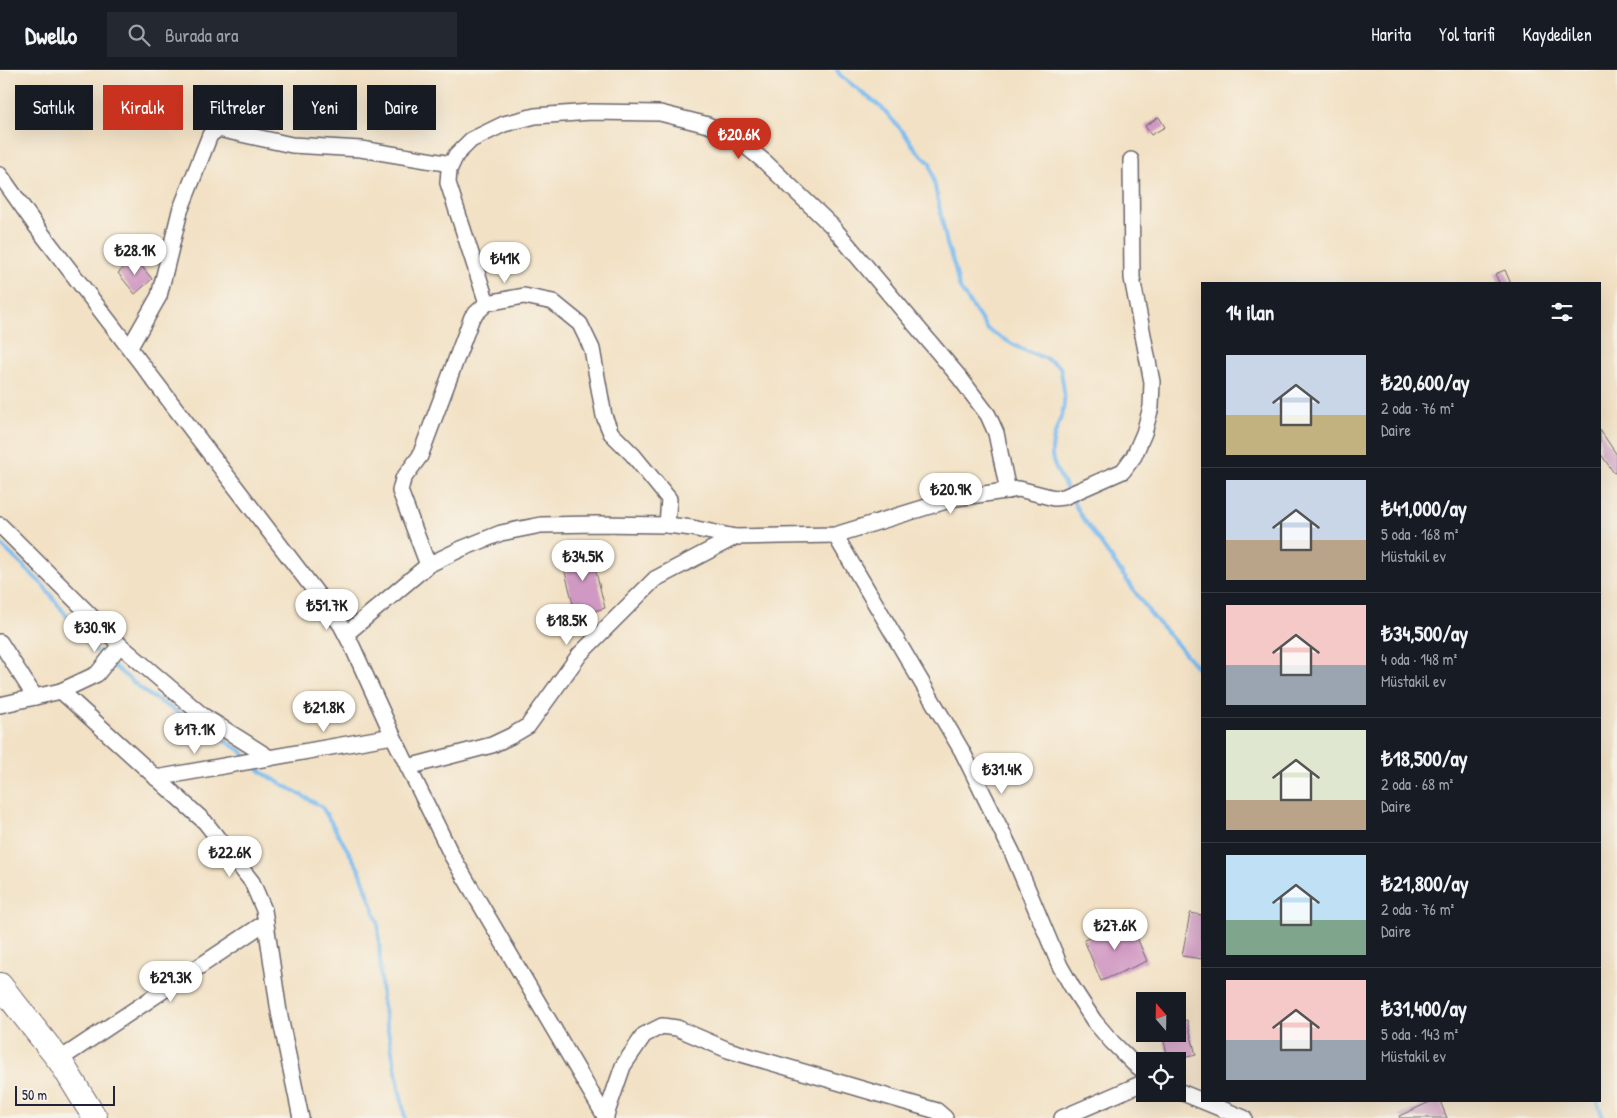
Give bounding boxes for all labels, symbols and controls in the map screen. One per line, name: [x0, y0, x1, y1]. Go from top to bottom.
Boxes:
search box: [107, 12, 457, 57]
text: Dwello: [25, 19, 77, 51]
icon: search: [125, 21, 153, 49]
text: Burada ara: [165, 22, 239, 48]
text: Harita: [1371, 22, 1411, 47]
text: Yol tarifi: [1439, 22, 1495, 47]
text: Kaydedilen: [1523, 22, 1592, 47]
chip: Satılık: [15, 85, 93, 130]
chip: Kiralık: [103, 85, 183, 130]
chip: Filtreler: [193, 85, 283, 130]
chip: Yeni: [293, 85, 357, 130]
chip: Daire: [367, 85, 436, 130]
pin: ₺20.6K: [698, 118, 780, 160]
text: ₺20.6K: [718, 123, 760, 145]
pin: ₺28.1K: [94, 234, 176, 276]
text: ₺28.1K: [114, 239, 156, 261]
pin: ₺41K: [475, 242, 535, 284]
text: ₺41K: [490, 247, 520, 269]
text: 14 ilan: [1226, 298, 1274, 327]
icon: filters: [1548, 298, 1576, 326]
text: ₺20,600/ay: [1381, 368, 1470, 397]
icon: home: [1266, 375, 1326, 435]
text: 2 oda · 76 m²: [1381, 397, 1454, 419]
text: Daire: [1381, 419, 1411, 441]
pin: ₺20.9K: [910, 472, 992, 515]
text: ₺20.9K: [930, 478, 972, 500]
text: ₺41,000/ay: [1381, 494, 1467, 523]
icon: home: [1266, 500, 1326, 560]
text: 5 oda · 168 m²: [1381, 523, 1458, 545]
pin: ₺34.5K: [542, 540, 624, 582]
text: ₺34.5K: [563, 545, 603, 567]
text: Müstakil ev: [1381, 545, 1446, 567]
pin: ₺51.7K: [286, 588, 368, 631]
text: ₺51.7K: [306, 594, 348, 616]
pin: ₺18.5K: [526, 604, 608, 646]
text: ₺18.5K: [547, 609, 587, 631]
pin: ₺30.9K: [54, 610, 136, 653]
text: ₺30.9K: [74, 616, 116, 638]
text: ₺34,500/ay: [1381, 619, 1468, 648]
icon: home: [1266, 625, 1326, 685]
text: 4 oda · 148 m²: [1381, 648, 1457, 670]
text: Müstakil ev: [1381, 670, 1446, 692]
pin: ₺21.8K: [283, 690, 365, 733]
text: ₺21.8K: [303, 696, 345, 718]
pin: ₺17.1K: [154, 712, 236, 755]
text: ₺17.1K: [175, 718, 215, 740]
text: ₺18,500/ay: [1381, 744, 1468, 773]
icon: home: [1266, 750, 1326, 810]
pin: ₺31.4K: [961, 752, 1043, 795]
text: ₺31.4K: [982, 758, 1022, 780]
text: 2 oda · 68 m²: [1381, 773, 1453, 795]
text: Daire: [1381, 795, 1411, 817]
pin: ₺22.6K: [189, 836, 271, 878]
text: ₺22.6K: [209, 841, 251, 863]
text: ₺21,800/ay: [1381, 869, 1469, 898]
icon: home: [1266, 875, 1326, 935]
text: 2 oda · 76 m²: [1381, 898, 1454, 920]
pin: ₺27.6K: [1074, 908, 1156, 951]
text: ₺27.6K: [1094, 914, 1136, 936]
text: Daire: [1381, 920, 1411, 942]
pin: ₺29.3K: [130, 960, 212, 1003]
text: ₺29.3K: [150, 966, 192, 988]
north arrow: [1136, 992, 1186, 1042]
map controls: [1136, 992, 1186, 1102]
text: ₺31,400/ay: [1381, 994, 1467, 1023]
icon: home: [1266, 1000, 1326, 1060]
text: 5 oda · 143 m²: [1381, 1023, 1458, 1045]
text: Müstakil ev: [1381, 1045, 1446, 1067]
button: locate: [1136, 1052, 1186, 1102]
scale bar: [15, 1083, 115, 1106]
text: 50 m: [22, 1085, 47, 1104]

